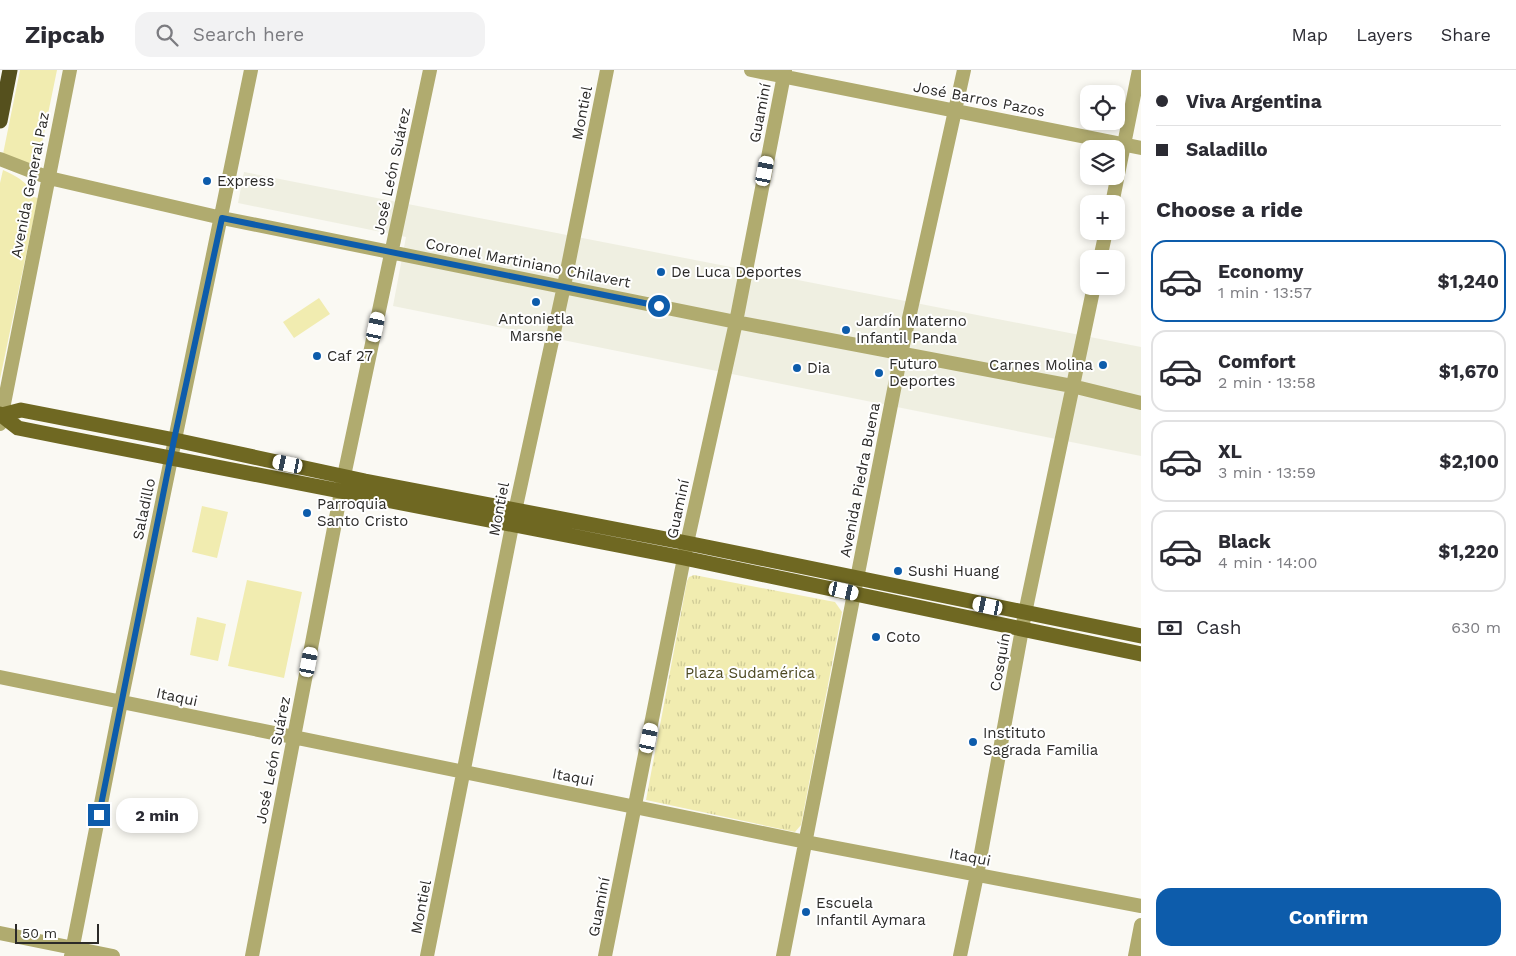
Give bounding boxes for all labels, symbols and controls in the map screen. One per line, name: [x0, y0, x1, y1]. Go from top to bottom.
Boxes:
search box: [135, 12, 485, 57]
text: Zipcab: [25, 21, 105, 49]
icon: search: [153, 21, 181, 49]
text: Search here: [193, 23, 304, 46]
text: Map: [1291, 24, 1328, 45]
text: Layers: [1356, 24, 1413, 45]
text: Share: [1441, 24, 1491, 45]
street label: José Barros Pazos: [912, 77, 1046, 121]
street label: Guaminí: [745, 82, 775, 144]
street label: Montiel: [568, 84, 596, 141]
map controls: [1080, 85, 1125, 295]
button: locate: [1080, 85, 1125, 130]
text: Viva Argentina: [1186, 90, 1322, 113]
street label: José León Suárez: [370, 106, 414, 236]
street label: Avenida General Paz: [7, 110, 53, 260]
text: Saladillo: [1186, 138, 1268, 161]
button: layers: [1080, 140, 1125, 185]
car: [754, 155, 775, 187]
place label: Express: [217, 172, 274, 190]
marker: Express: [201, 175, 213, 187]
button: +: [1080, 195, 1125, 240]
text: Choose a ride: [1156, 197, 1303, 222]
street label: Coronel Martiniano Chilavert: [424, 234, 633, 292]
button: −: [1080, 250, 1125, 295]
icon: car: [1158, 259, 1203, 304]
text: Economy: [1218, 260, 1303, 283]
place label: De Luca Deportes: [671, 263, 802, 281]
marker: De Luca Deportes: [655, 266, 667, 278]
text: $1,240: [1438, 270, 1499, 293]
text: 1 min · 13:57: [1218, 283, 1312, 302]
route start: [648, 295, 670, 317]
marker: Antonietla Marsne: [530, 296, 542, 308]
place label: Antonietla Marsne: [498, 310, 574, 345]
car: [365, 311, 386, 343]
place label: Jardín Materno Infantil Panda: [856, 312, 967, 347]
marker: Jardín Materno Infantil Panda: [840, 324, 852, 336]
place label: Caf 27: [327, 347, 373, 365]
icon: car: [1158, 349, 1203, 394]
marker: Caf 27: [311, 350, 323, 362]
text: Comfort: [1218, 350, 1296, 373]
place label: Futuro Deportes: [889, 355, 955, 390]
place label: Carnes Molina: [989, 356, 1094, 374]
place label: Dia: [807, 359, 831, 377]
marker: Carnes Molina: [1097, 359, 1109, 371]
text: $1,670: [1439, 360, 1499, 383]
marker: Dia: [791, 362, 803, 374]
marker: Futuro Deportes: [873, 367, 885, 379]
text: 2 min · 13:58: [1218, 373, 1316, 392]
street label: Avenida Piedra Buena: [836, 400, 884, 559]
icon: car: [1158, 439, 1203, 484]
text: XL: [1218, 440, 1242, 463]
text: $2,100: [1439, 450, 1499, 473]
car: [271, 454, 304, 474]
text: 3 min · 13:59: [1218, 463, 1316, 482]
street label: Saladillo: [129, 477, 159, 541]
street label: Guaminí: [663, 478, 693, 540]
street label: Montiel: [485, 480, 513, 537]
place label: Parroquia Santo Cristo: [317, 495, 408, 530]
marker: Parroquia Santo Cristo: [301, 507, 313, 519]
icon: car: [1158, 529, 1203, 574]
text: Black: [1218, 530, 1271, 553]
text: $1,220: [1438, 540, 1499, 563]
text: 4 min · 14:00: [1218, 553, 1318, 572]
place label: Sushi Huang: [908, 562, 999, 580]
marker: Sushi Huang: [892, 565, 904, 577]
car: [827, 580, 860, 602]
car: [971, 596, 1004, 616]
icon: cash: [1156, 614, 1184, 642]
text: Cash: [1196, 616, 1242, 639]
text: 630 m: [1451, 618, 1501, 637]
place label: Coto: [886, 628, 920, 646]
marker: Coto: [870, 631, 882, 643]
street label: Cosquín: [986, 631, 1014, 693]
car: [298, 646, 319, 678]
park label: Plaza Sudamérica: [685, 664, 816, 682]
street label: Itaqui: [155, 684, 199, 710]
street label: José León Suárez: [252, 695, 294, 825]
car: [638, 722, 659, 754]
place label: Instituto Sagrada Familia: [983, 724, 1099, 759]
marker: Instituto Sagrada Familia: [967, 736, 979, 748]
street label: Itaqui: [551, 764, 595, 790]
callout: 2 min: [116, 798, 199, 832]
route end: [88, 804, 110, 826]
text: 2 min: [135, 806, 179, 825]
street label: Itaqui: [948, 844, 992, 870]
street label: Guaminí: [584, 876, 614, 938]
street label: Montiel: [407, 878, 435, 935]
button: Confirm: [1156, 888, 1501, 946]
place label: Escuela Infantil Aymara: [816, 894, 926, 929]
marker: Escuela Infantil Aymara: [800, 906, 812, 918]
scale bar: [15, 921, 99, 944]
text: 50 m: [22, 925, 57, 941]

